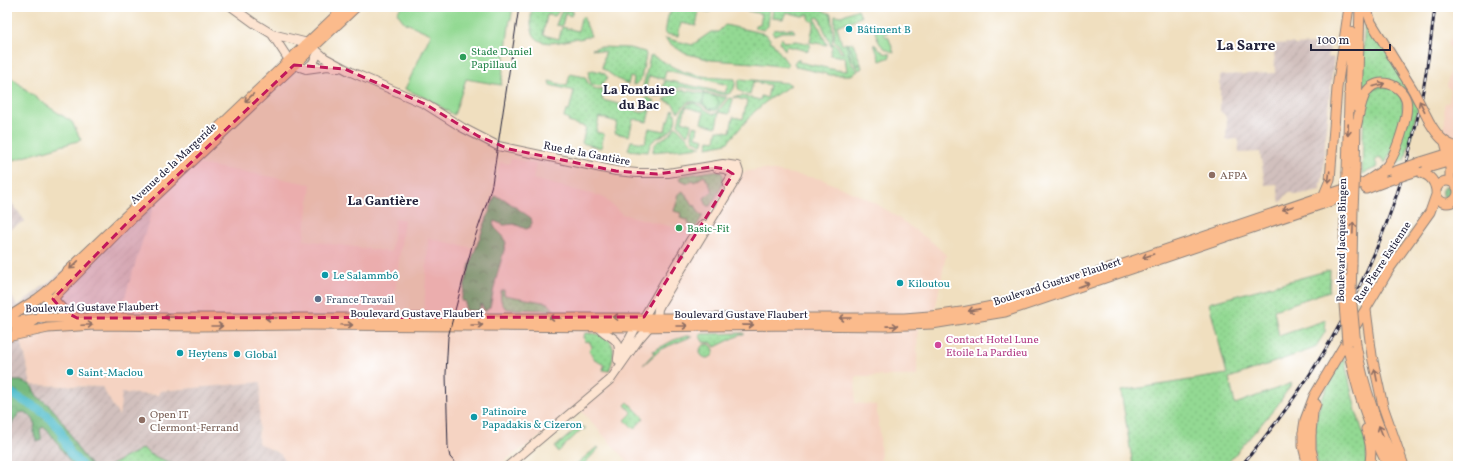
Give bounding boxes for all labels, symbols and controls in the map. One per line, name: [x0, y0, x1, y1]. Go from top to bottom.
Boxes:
place label: Bâtiment B: [857, 23, 911, 38]
marker: Bâtiment B: [844, 24, 854, 34]
scale bar: [1311, 26, 1390, 52]
text: 100 m: [1317, 33, 1350, 49]
district label: La Sarre: [1217, 36, 1276, 57]
place label: Stade Daniel Papillaud: [471, 45, 532, 73]
marker: Stade Daniel Papillaud: [458, 52, 468, 62]
one-way arrow: [1372, 80, 1385, 88]
district label: La Fontaine du Bac: [603, 82, 675, 115]
one-way arrow: [244, 93, 254, 103]
one-way arrow: [1417, 101, 1425, 113]
street label: Avenue de la Margeride: [127, 120, 221, 208]
one-way arrow: [1344, 123, 1352, 136]
street label: Rue de la Gantière: [542, 139, 631, 170]
place label: AFPA: [1220, 169, 1248, 184]
marker: AFPA: [1207, 170, 1217, 180]
one-way arrow: [1326, 170, 1333, 183]
street label: Boulevard Jacques Bingen: [1334, 177, 1351, 302]
district label: La Gantière: [347, 193, 419, 211]
one-way arrow: [1282, 205, 1295, 212]
street label: Rue Pierre Estienne: [1351, 219, 1415, 307]
place label: Basic-Fit: [687, 222, 730, 237]
one-way arrow: [1349, 222, 1356, 235]
marker: Basic-Fit: [674, 223, 684, 233]
one-way arrow: [678, 247, 686, 259]
one-way arrow: [1143, 252, 1155, 260]
street label: Boulevard Gustave Flaubert: [992, 255, 1123, 310]
one-way arrow: [69, 260, 79, 270]
place label: Le Salammbô: [333, 269, 398, 284]
marker: Le Salammbô: [320, 270, 330, 280]
place label: Kiloutou: [908, 277, 950, 292]
marker: Kiloutou: [895, 278, 905, 288]
one-way arrow: [1078, 281, 1090, 289]
place label: France Travail: [326, 293, 394, 308]
marker: France Travail: [313, 294, 323, 304]
street label: Boulevard Gustave Flaubert: [25, 300, 159, 317]
one-way arrow: [968, 306, 981, 314]
street label: Boulevard Gustave Flaubert: [350, 307, 484, 322]
street label: Boulevard Gustave Flaubert: [674, 308, 808, 323]
one-way arrow: [164, 313, 177, 321]
one-way arrow: [265, 314, 278, 322]
one-way arrow: [549, 314, 562, 322]
one-way arrow: [613, 314, 626, 321]
one-way arrow: [839, 314, 852, 322]
one-way arrow: [340, 321, 353, 329]
one-way arrow: [80, 322, 93, 329]
one-way arrow: [210, 322, 223, 330]
one-way arrow: [470, 322, 483, 329]
one-way arrow: [675, 322, 688, 330]
one-way arrow: [741, 322, 754, 329]
one-way arrow: [885, 322, 898, 330]
place label: Contact Hotel Lune Etoile La Pardieu: [946, 333, 1039, 361]
marker: Contact Hotel Lune Etoile La Pardieu: [933, 340, 943, 350]
place label: Heytens: [188, 347, 228, 362]
marker: Heytens: [175, 348, 185, 358]
place label: Global: [245, 348, 277, 363]
marker: Global: [232, 349, 242, 359]
place label: Saint-Maclou: [78, 366, 143, 381]
marker: Saint-Maclou: [65, 367, 75, 377]
one-way arrow: [1371, 369, 1379, 382]
place label: Patinoire Papadakis & Cizeron: [482, 405, 583, 433]
place label: Open IT Clermont-Ferrand: [150, 408, 239, 436]
marker: Patinoire Papadakis & Cizeron: [469, 412, 479, 422]
marker: Open IT Clermont-Ferrand: [137, 415, 147, 425]
one-way arrow: [1376, 425, 1384, 437]

